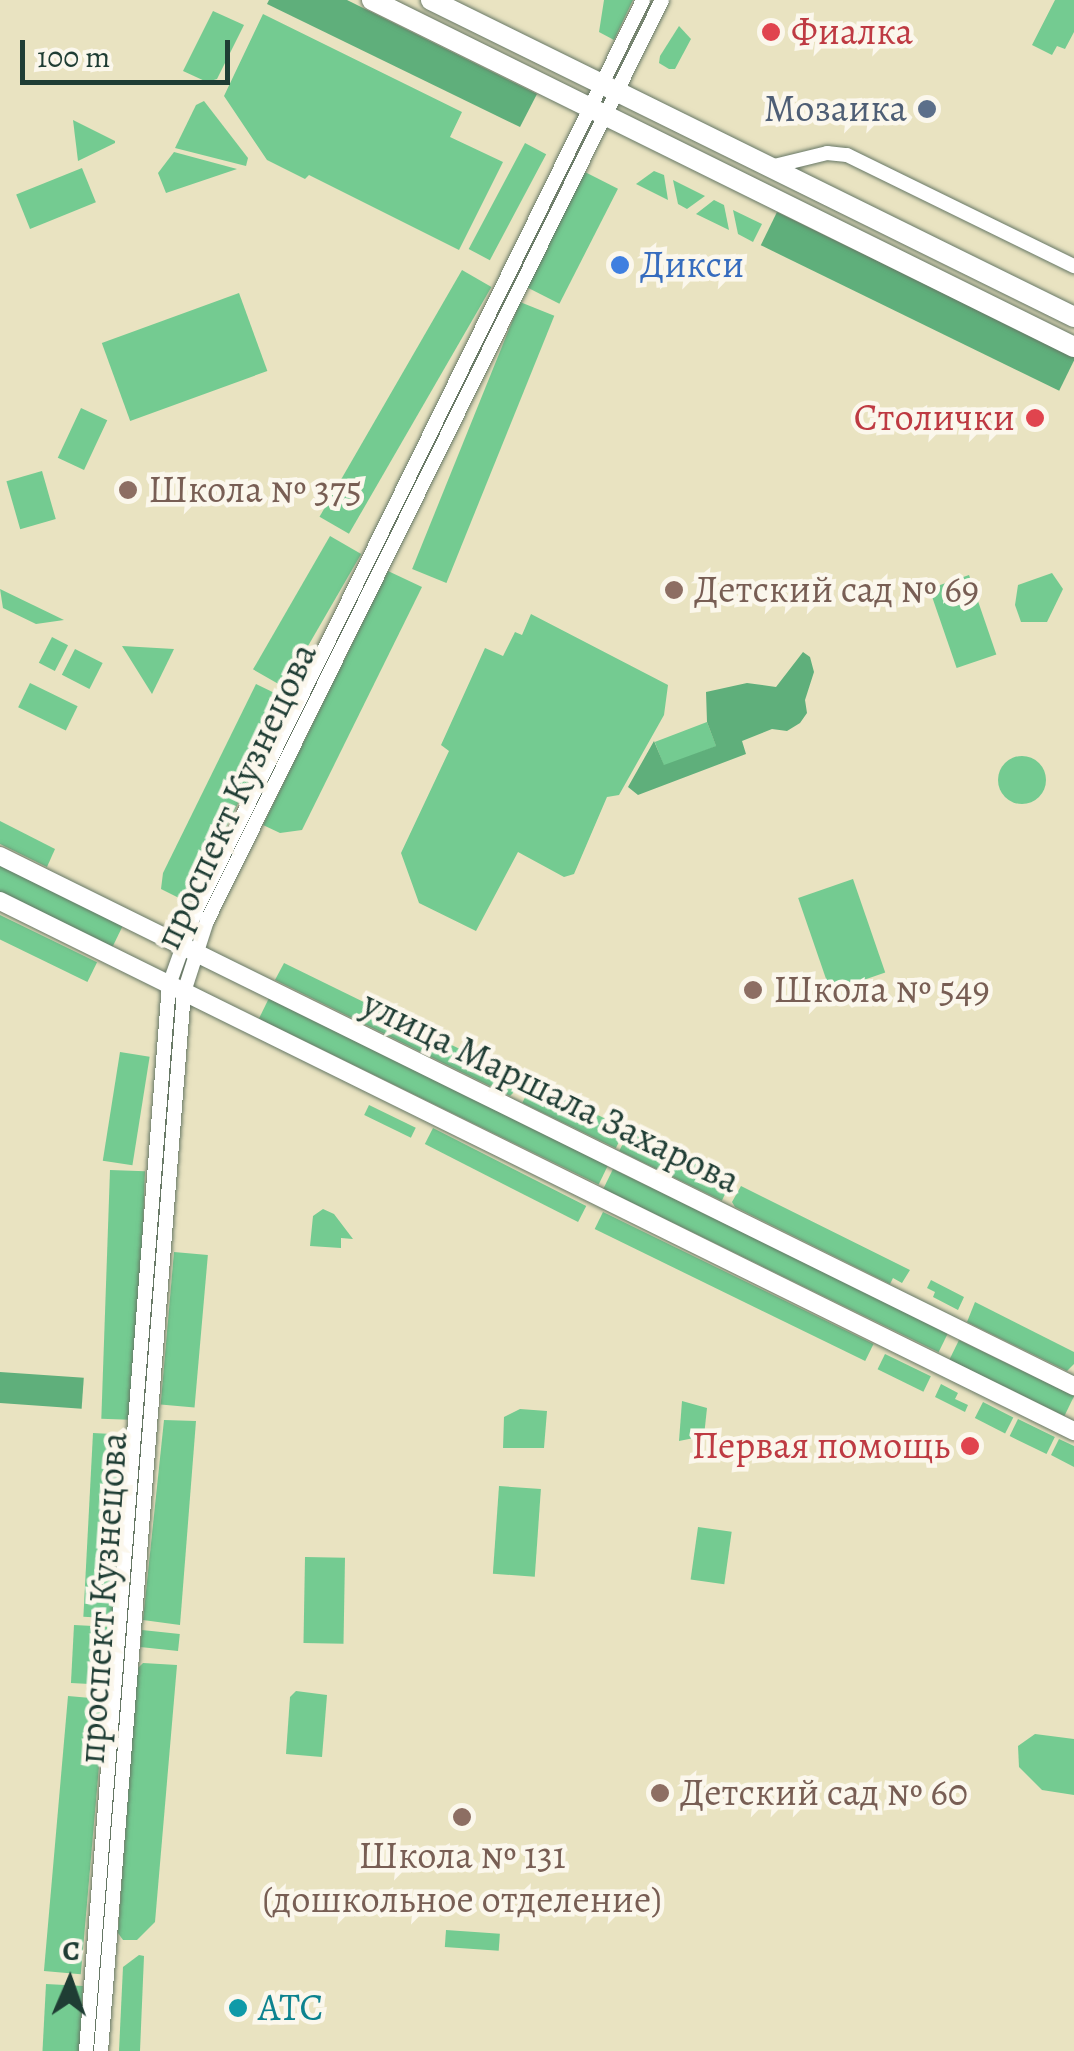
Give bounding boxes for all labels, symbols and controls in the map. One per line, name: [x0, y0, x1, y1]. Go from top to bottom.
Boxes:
place label: Фиалка: [791, 9, 913, 55]
scale bar: [25, 20, 235, 82]
marker: Фиалка: [760, 21, 782, 43]
text: 100 m: [37, 37, 110, 77]
place label: Мозаика: [764, 86, 907, 132]
marker: Мозаика: [916, 98, 938, 120]
place label: Дикси: [640, 242, 744, 288]
marker: Дикси: [609, 254, 631, 276]
place label: Столички: [854, 395, 1015, 441]
marker: Столички: [1024, 407, 1046, 429]
place label: Школа № 375: [148, 467, 362, 513]
marker: Школа № 375: [117, 479, 139, 501]
place label: Детский сад № 69: [694, 567, 979, 613]
marker: Детский сад № 69: [663, 579, 685, 601]
street label: проспект Кузнецова: [145, 636, 327, 956]
place label: Школа № 549: [773, 967, 990, 1013]
marker: Школа № 549: [742, 979, 764, 1001]
street label: улица Маршала Захарова: [355, 981, 747, 1203]
place label: Первая помощь: [692, 1423, 950, 1469]
street label: проспект Кузнецова: [69, 1431, 137, 1765]
marker: Первая помощь: [959, 1435, 981, 1457]
place label: Детский сад № 60: [680, 1770, 968, 1816]
marker: Детский сад № 60: [649, 1782, 671, 1804]
marker: Школа № 131 (дошкольное отделение): [451, 1806, 473, 1828]
place label: Школа № 131 (дошкольное отделение): [262, 1833, 662, 1922]
north arrow: [20, 1931, 120, 2031]
text: С: [62, 1932, 80, 1970]
place label: АТС: [258, 1985, 323, 2031]
marker: АТС: [227, 1997, 249, 2019]

